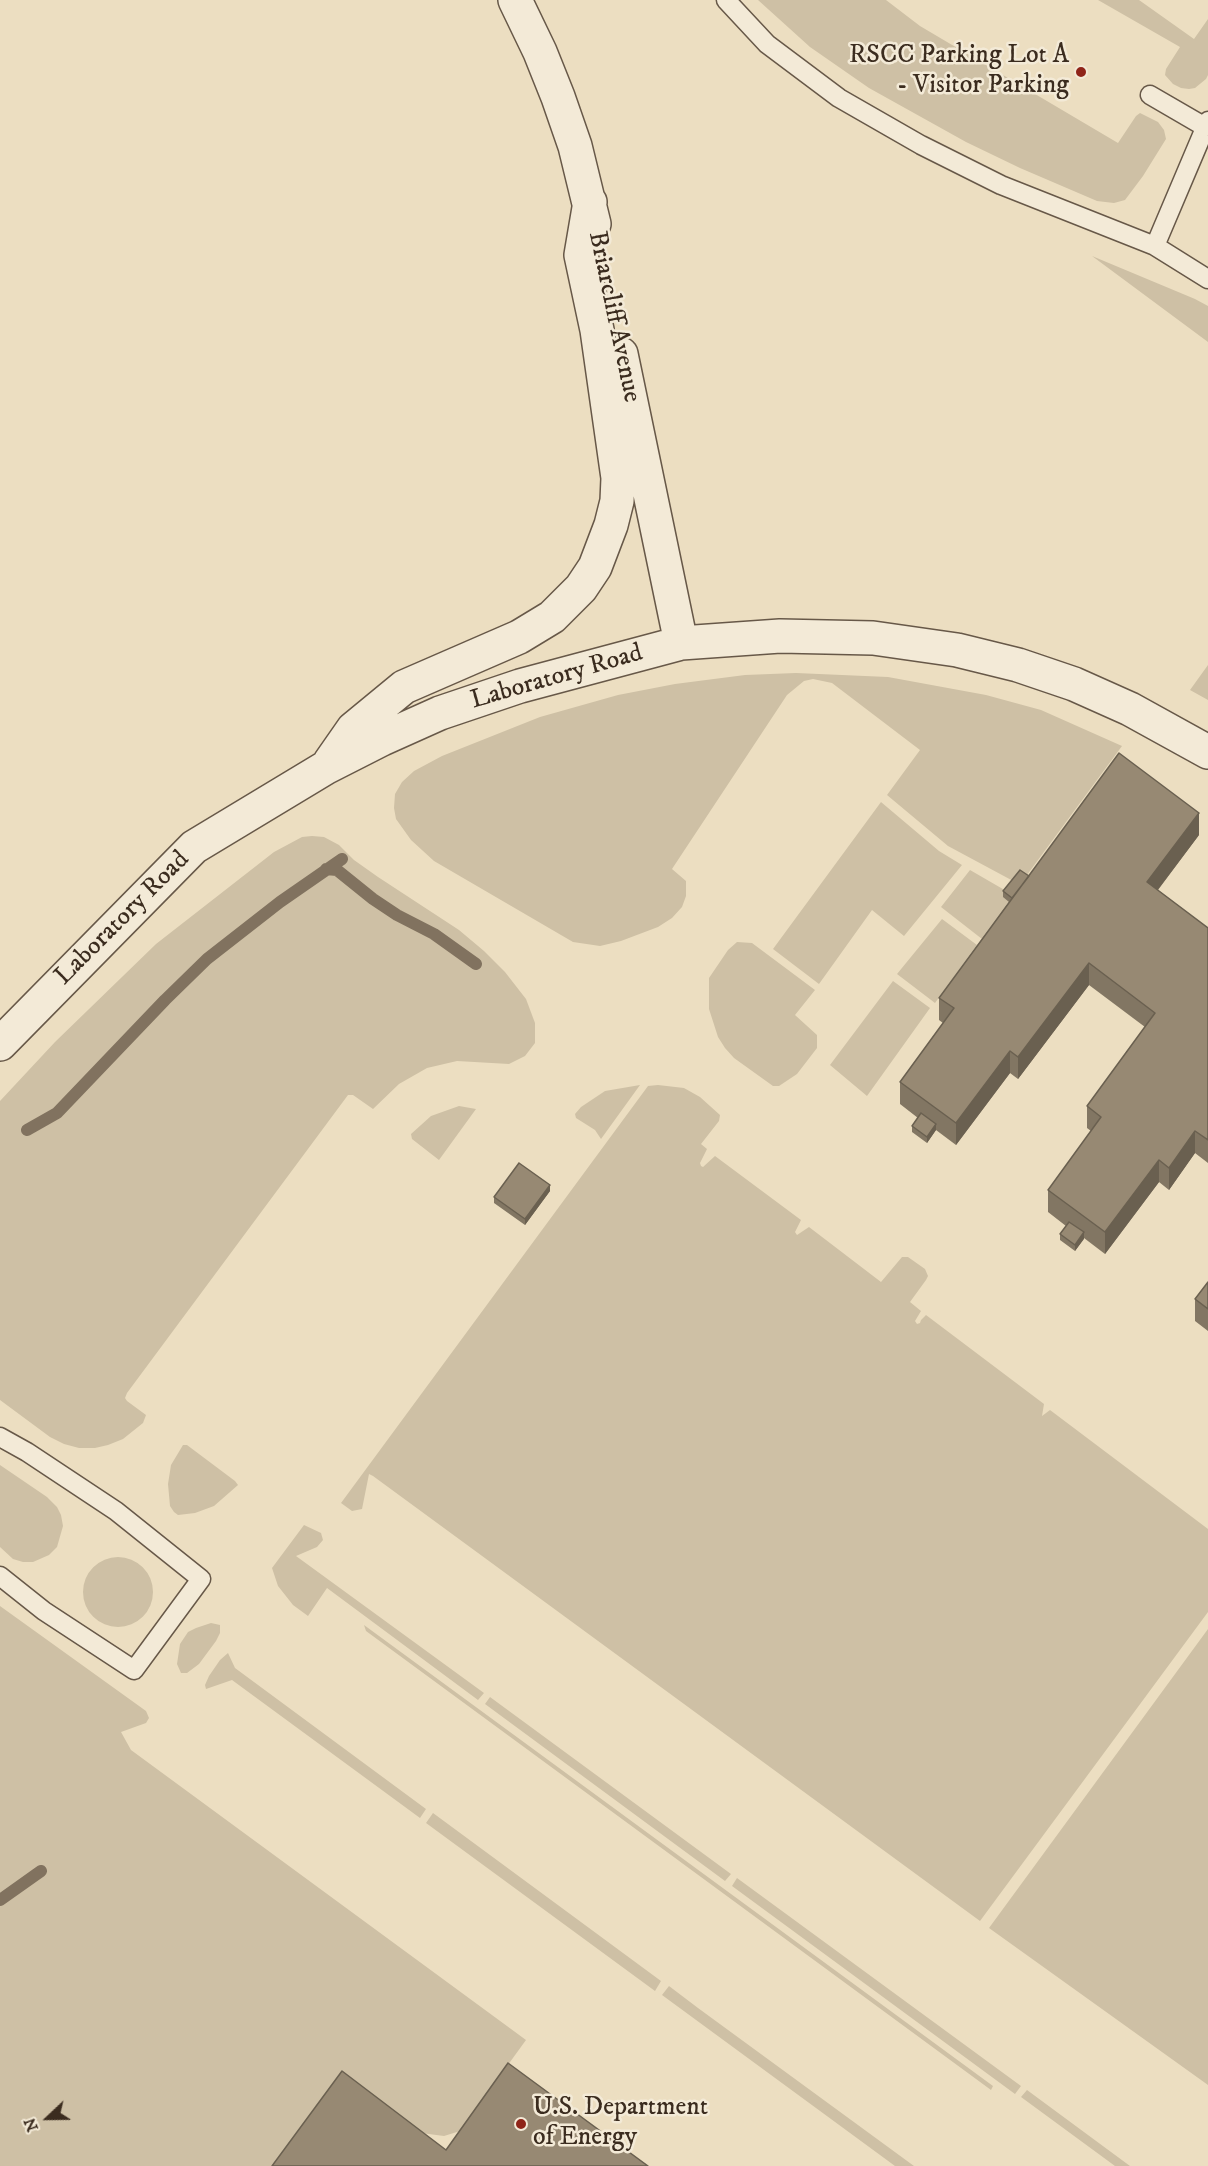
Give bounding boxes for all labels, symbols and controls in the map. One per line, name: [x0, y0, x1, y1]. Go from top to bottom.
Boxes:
place label: RSCC Parking Lot A - Visitor Parking: [849, 41, 1069, 102]
marker: RSCC Parking Lot A - Visitor Parking: [1074, 65, 1088, 79]
street label: Briarcliff Avenue: [580, 229, 646, 405]
street label: Laboratory Road: [467, 639, 647, 717]
street label: Laboratory Road: [49, 845, 197, 993]
north arrow: [18, 2088, 78, 2148]
place label: U.S. Department of Energy: [533, 2093, 708, 2154]
text: N: [20, 2115, 43, 2135]
marker: U.S. Department of Energy: [514, 2117, 528, 2131]

